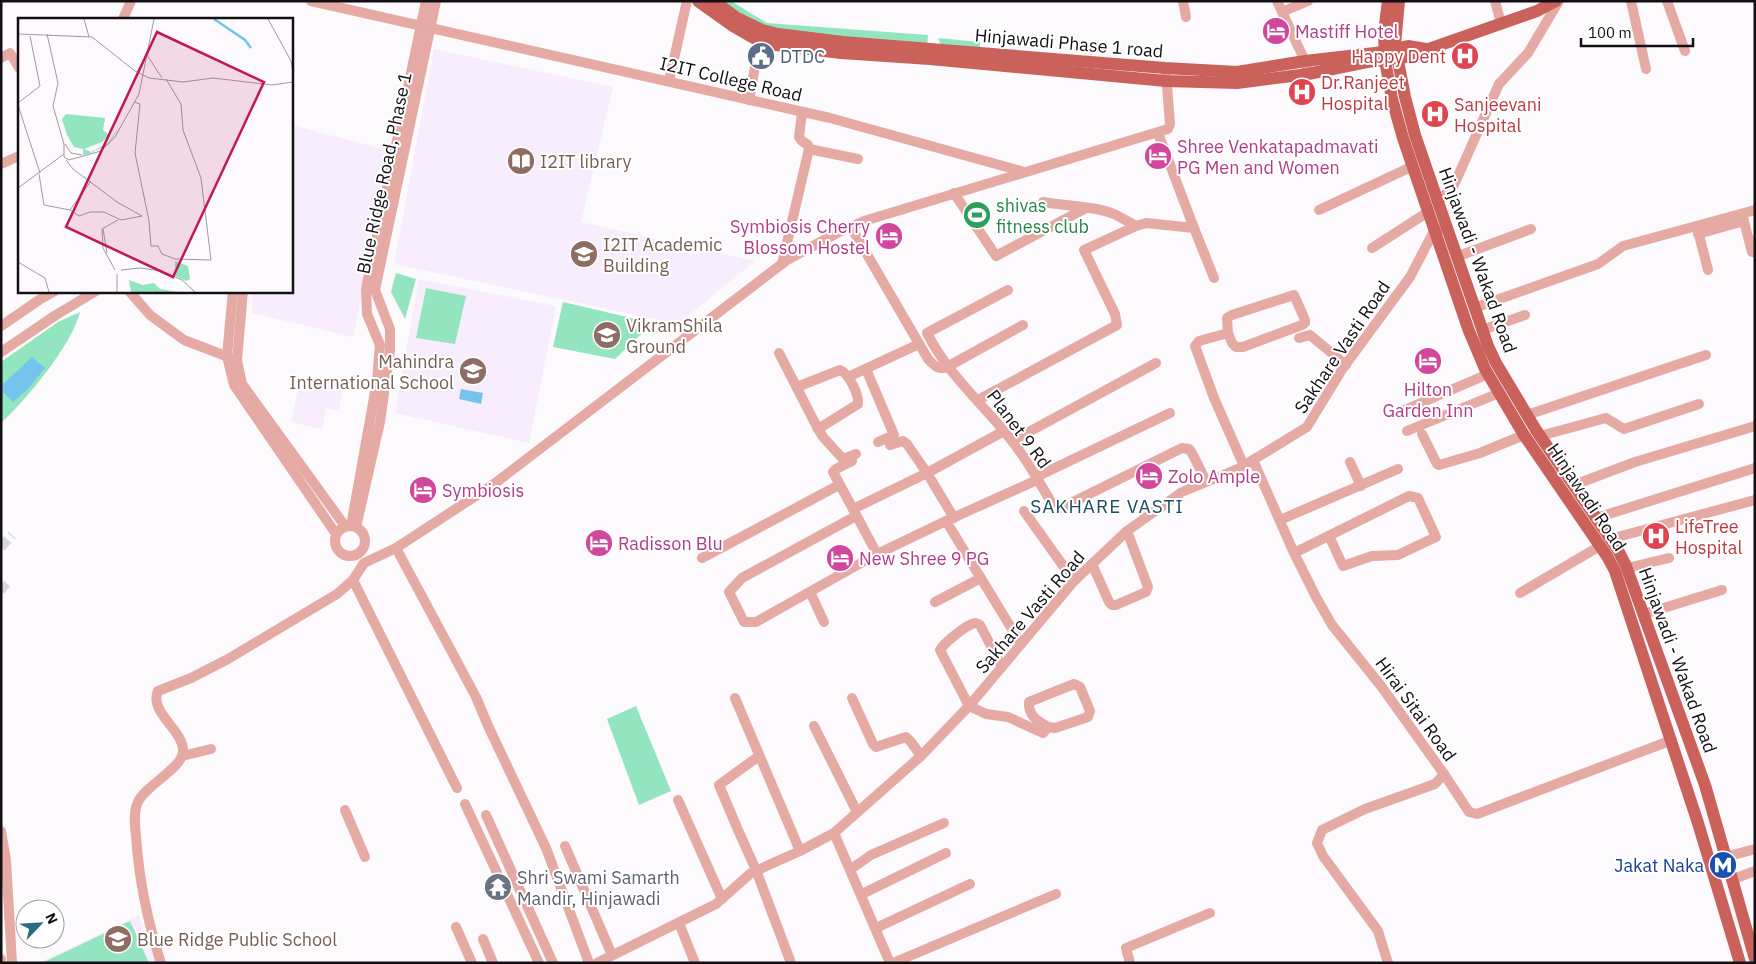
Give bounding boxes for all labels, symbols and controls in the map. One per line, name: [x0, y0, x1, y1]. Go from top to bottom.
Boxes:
scale bar: [1581, 15, 1694, 47]
hotel icon: Mastiff Hotel: [1261, 16, 1291, 46]
inset map: [18, 18, 292, 292]
place label: Mastiff Hotel: [1295, 20, 1399, 43]
street label: Hinjawadi Phase 1 road: [974, 23, 1164, 63]
text: 100 m: [1588, 23, 1632, 42]
public building icon: DTDC: [746, 41, 776, 71]
hospital icon: Happy Dent: [1450, 41, 1480, 71]
place label: DTDC: [780, 45, 825, 68]
place label: Happy Dent: [1351, 45, 1446, 68]
street label: I2IT College Road: [658, 51, 804, 107]
street label: Blue Ridge Road, Phase 1: [351, 70, 417, 276]
place label: Dr.Ranjeet Hospital: [1321, 71, 1405, 115]
hospital icon: Dr.Ranjeet Hospital: [1287, 77, 1317, 107]
place label: Sanjeevani Hospital: [1454, 93, 1541, 137]
hospital icon: Sanjeevani Hospital: [1420, 99, 1450, 129]
place label: Shree Venkatapadmavati PG Men and Women: [1177, 135, 1378, 179]
hotel icon: Shree Venkatapadmavati PG Men and Women: [1143, 141, 1173, 171]
library icon: I2IT library: [506, 146, 536, 176]
place label: I2IT library: [540, 150, 631, 173]
street label: Hinjawadi - Wakad Road: [1434, 164, 1522, 356]
place label: shivas fitness club: [996, 194, 1089, 238]
sports icon: shivas fitness club: [962, 200, 992, 230]
place label: Symbiosis Cherry Blossom Hostel: [730, 215, 870, 259]
hotel icon: Symbiosis Cherry Blossom Hostel: [874, 221, 904, 251]
place label: I2IT Academic Building: [603, 233, 722, 277]
school or university icon: I2IT Academic Building: [569, 239, 599, 269]
street label: Sakhare Vasti Road: [1289, 276, 1395, 418]
place label: VikramShila Ground: [626, 314, 723, 358]
school or university icon: VikramShila Ground: [592, 320, 622, 350]
hotel icon: Hilton Garden Inn: [1413, 346, 1443, 376]
place label: Mahindra International School: [289, 350, 454, 394]
school or university icon: Mahindra International School: [458, 356, 488, 386]
place label: Hilton Garden Inn: [1382, 378, 1474, 422]
street label: Planet 9 Rd: [982, 385, 1056, 473]
street label: Hinjawadi Road: [1542, 439, 1632, 555]
hotel icon: Zolo Ample: [1134, 461, 1164, 491]
place label: Zolo Ample: [1168, 465, 1260, 488]
hotel icon: Symbiosis: [408, 475, 438, 505]
place label: Symbiosis: [442, 479, 524, 502]
district label: SAKHARE VASTI: [1030, 494, 1184, 518]
place label: LifeTree Hospital: [1675, 515, 1742, 559]
hospital icon: LifeTree Hospital: [1641, 521, 1671, 551]
hotel icon: Radisson Blu: [584, 528, 614, 558]
place label: Radisson Blu: [618, 532, 723, 555]
hotel icon: New Shree 9 PG: [825, 543, 855, 573]
street label: Sakhare Vasti Road: [970, 546, 1090, 678]
place label: New Shree 9 PG: [859, 547, 989, 570]
street label: Hinjawadi - Wakad Road: [1634, 564, 1722, 756]
street label: Hirai Sitai Road: [1371, 652, 1461, 766]
metro station icon: Jakat Naka: [1708, 850, 1738, 880]
place label: Jakat Naka: [1614, 854, 1704, 877]
place label: Shri Swami Samarth Mandir, Hinjawadi: [517, 866, 680, 910]
temple icon: Shri Swami Samarth Mandir, Hinjawadi: [483, 872, 513, 902]
north arrow: [15, 899, 65, 949]
text: N: [41, 910, 62, 927]
school or university icon: Blue Ridge Public School: [103, 924, 133, 954]
place label: Blue Ridge Public School: [137, 928, 337, 951]

